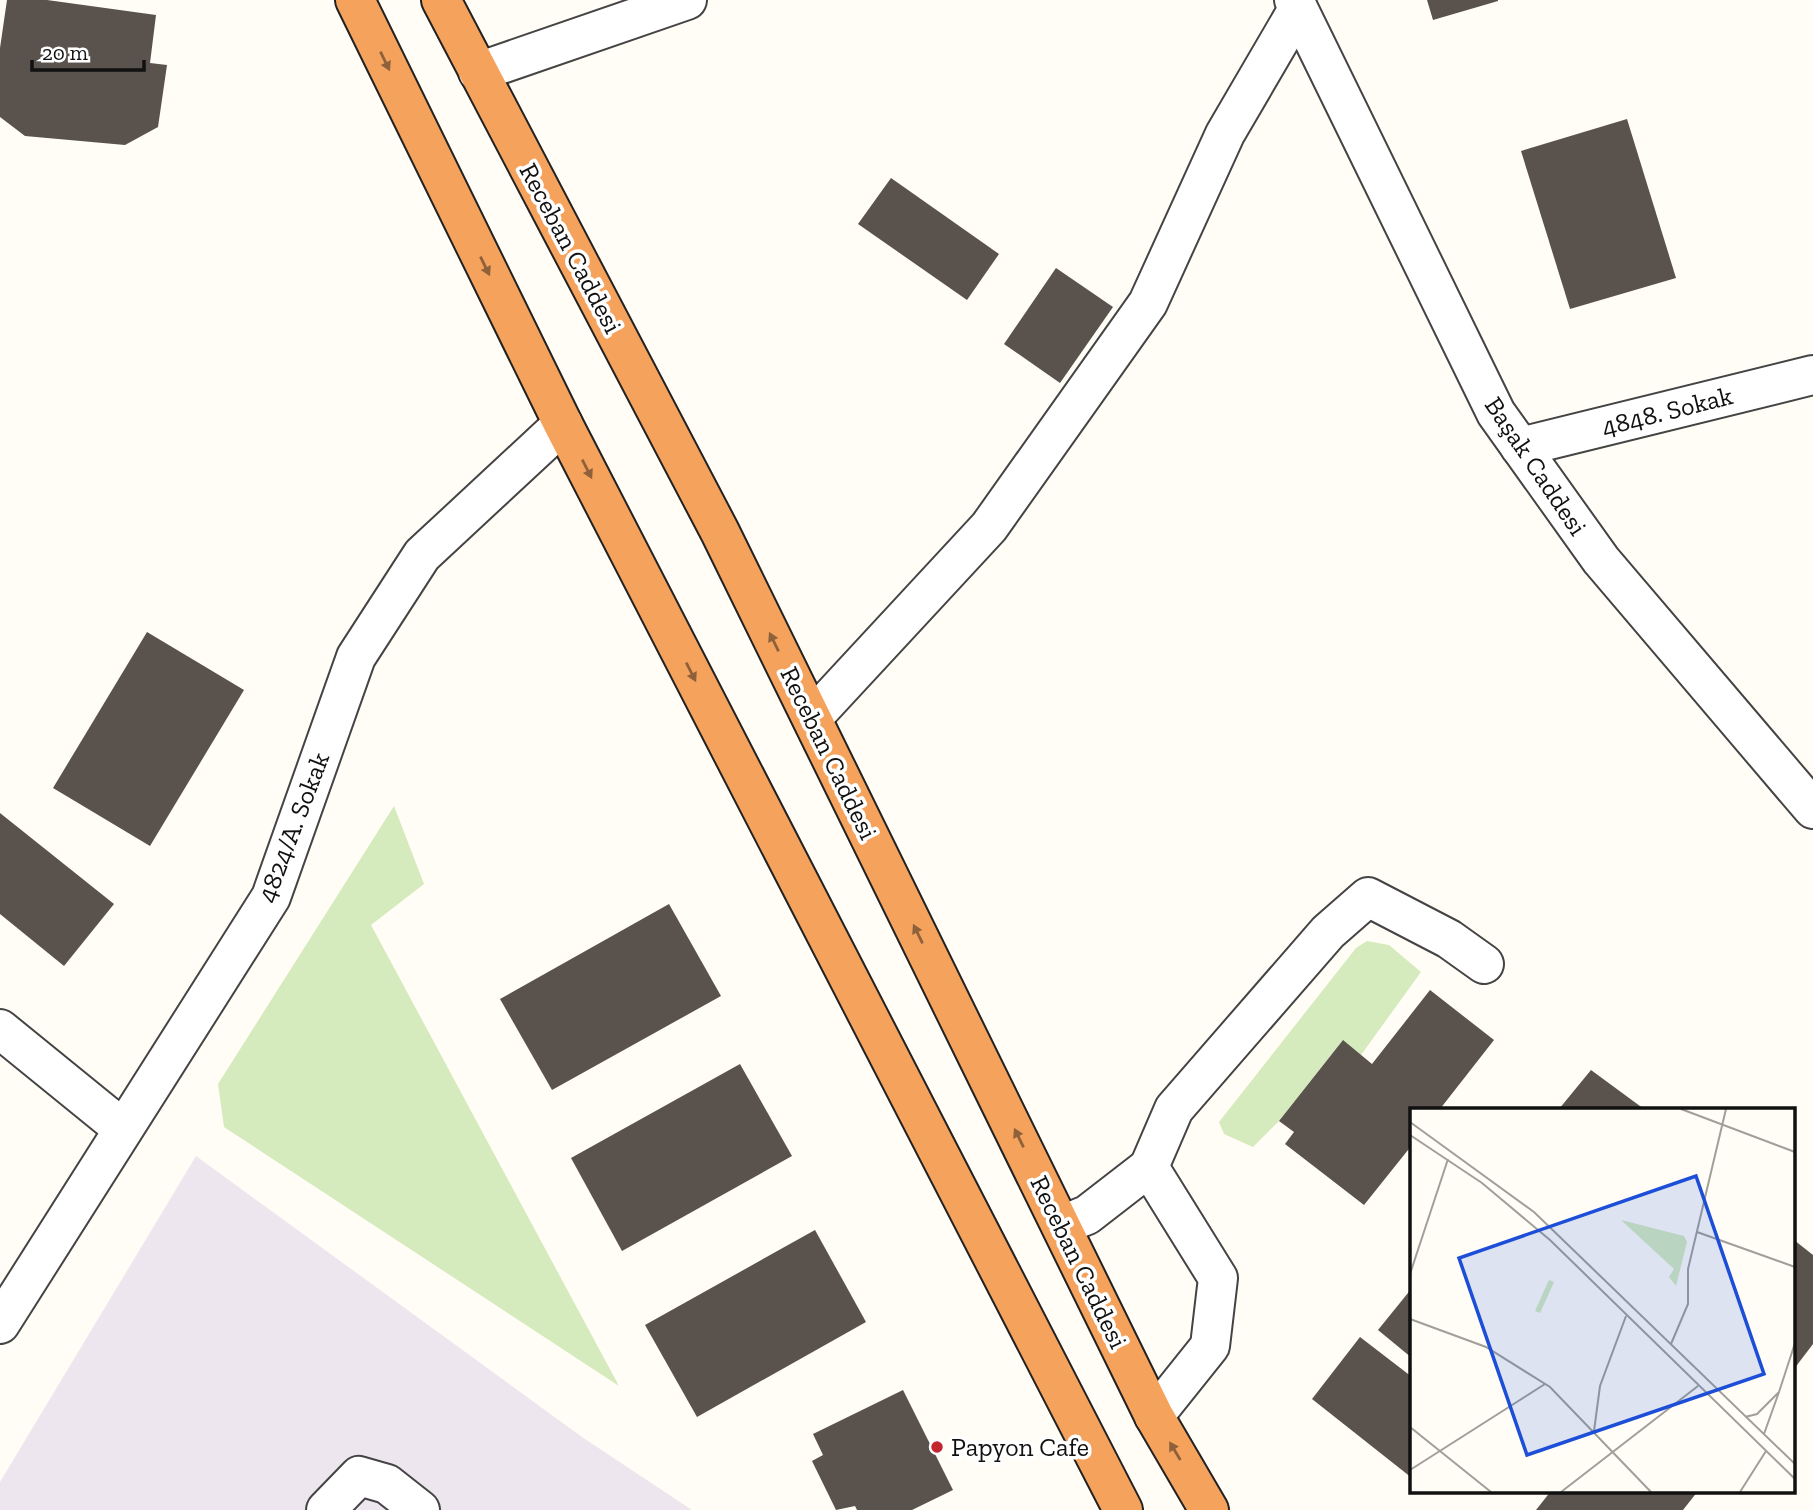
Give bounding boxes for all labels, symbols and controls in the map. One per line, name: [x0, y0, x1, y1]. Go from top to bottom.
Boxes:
scale bar: [32, 28, 144, 72]
text: 20 m: [42, 40, 88, 65]
one-way arrow: [380, 51, 391, 71]
street label: Receban Caddesi: [513, 157, 629, 339]
one-way arrow: [480, 256, 491, 276]
street label: 4848. Sokak: [1598, 379, 1736, 443]
street label: Başak Caddesi: [1478, 391, 1594, 541]
one-way arrow: [580, 460, 592, 480]
one-way arrow: [769, 632, 780, 652]
street label: Receban Caddesi: [773, 661, 885, 845]
one-way arrow: [684, 662, 696, 682]
street label: 4824/A. Sokak: [250, 747, 336, 906]
one-way arrow: [913, 924, 924, 944]
inset map: [1410, 1108, 1796, 1492]
one-way arrow: [1014, 1128, 1025, 1148]
street label: Receban Caddesi: [1023, 1170, 1135, 1354]
place label: Papyon Cafe: [951, 1431, 1089, 1463]
marker: Papyon Cafe: [929, 1439, 945, 1455]
one-way arrow: [1168, 1442, 1181, 1461]

